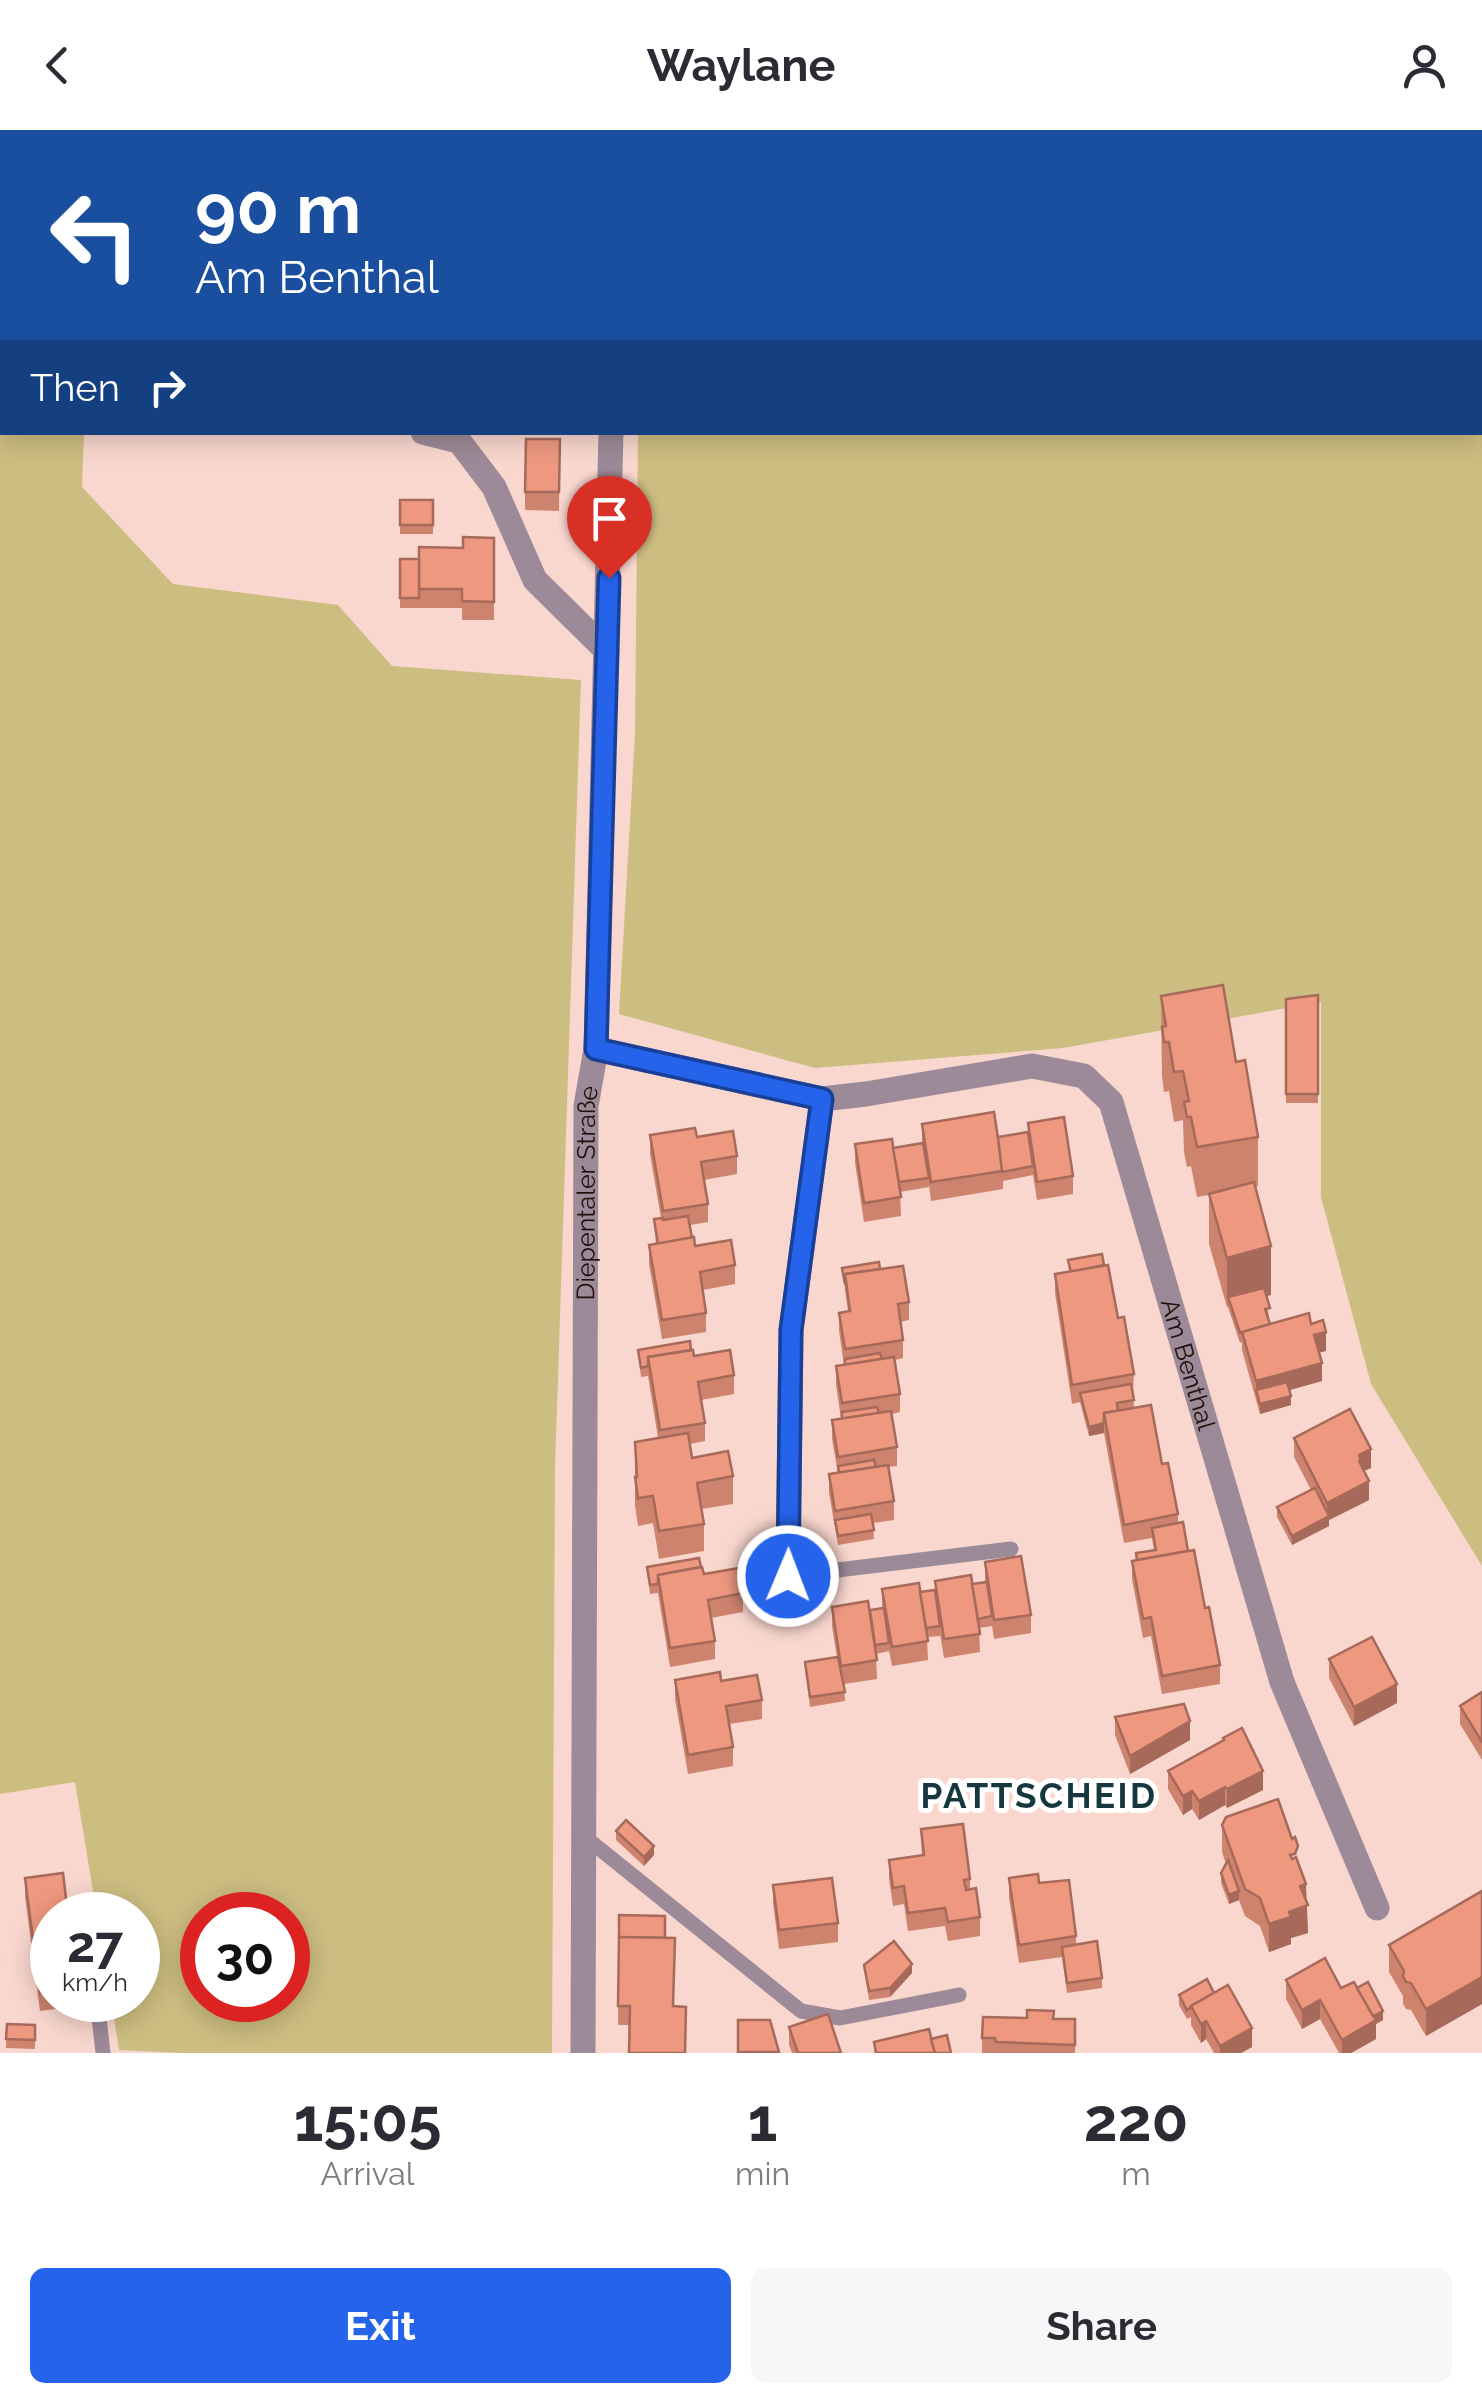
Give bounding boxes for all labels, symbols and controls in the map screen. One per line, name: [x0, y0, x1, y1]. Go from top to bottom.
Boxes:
icon: back: [30, 38, 85, 93]
icon: person: [1397, 38, 1452, 93]
text: Waylane: [647, 39, 835, 92]
text: 90 m: [195, 167, 361, 249]
icon: left: [30, 170, 160, 300]
text: Am Benthal: [195, 251, 439, 304]
icon: right: [140, 360, 195, 415]
text: Then: [30, 365, 120, 410]
pin: [567, 476, 652, 579]
icon: arrive: [582, 491, 637, 546]
street label: Diepentaler Straße: [570, 1083, 604, 1301]
street label: Am Benthal: [1155, 1295, 1222, 1434]
position arrow: [736, 1524, 840, 1628]
district label: PATTSCHEID: [920, 1775, 1158, 1816]
speed limit sign: 30: [180, 1892, 310, 2022]
text: 27: [67, 1915, 123, 1974]
text: km/h: [62, 1967, 128, 1997]
text: 15:05: [294, 2085, 441, 2155]
text: 1: [748, 2085, 777, 2155]
text: 220: [1084, 2085, 1188, 2155]
text: Arrival: [321, 2155, 414, 2192]
text: min: [735, 2155, 790, 2192]
text: m: [1121, 2155, 1151, 2192]
button: Exit: [30, 2268, 731, 2383]
button: Share: [751, 2268, 1452, 2383]

